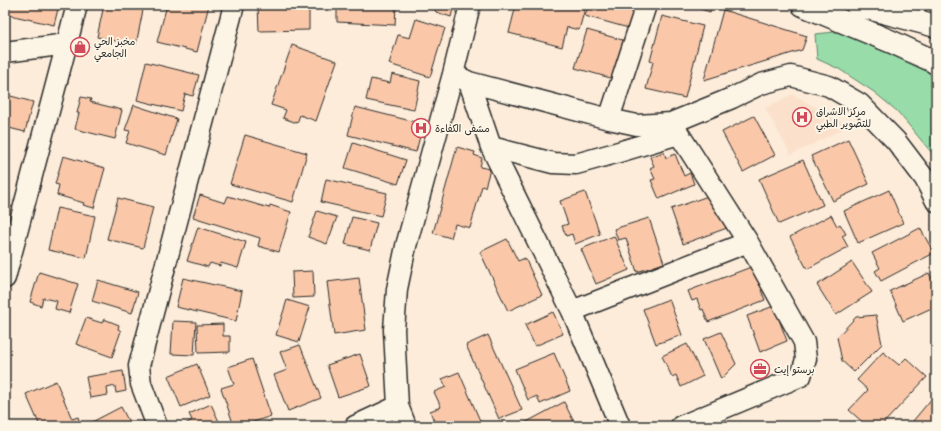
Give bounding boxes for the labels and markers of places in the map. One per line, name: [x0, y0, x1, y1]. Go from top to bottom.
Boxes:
place label: مخبز الحي الجامعي: [94, 34, 136, 63]
shop icon: مخبز الحي الجامعي: [69, 36, 91, 58]
place label: مركز الاشراق للتصوير الطبي: [816, 104, 871, 133]
hospital icon: مركز الاشراق للتصوير الطبي: [791, 106, 813, 128]
hospital icon: مشفى الكفاءة: [410, 117, 432, 139]
place label: مشفى الكفاءة: [435, 121, 490, 136]
office icon: برستو إيت: [749, 358, 771, 380]
place label: برستو إيت: [774, 362, 815, 377]

